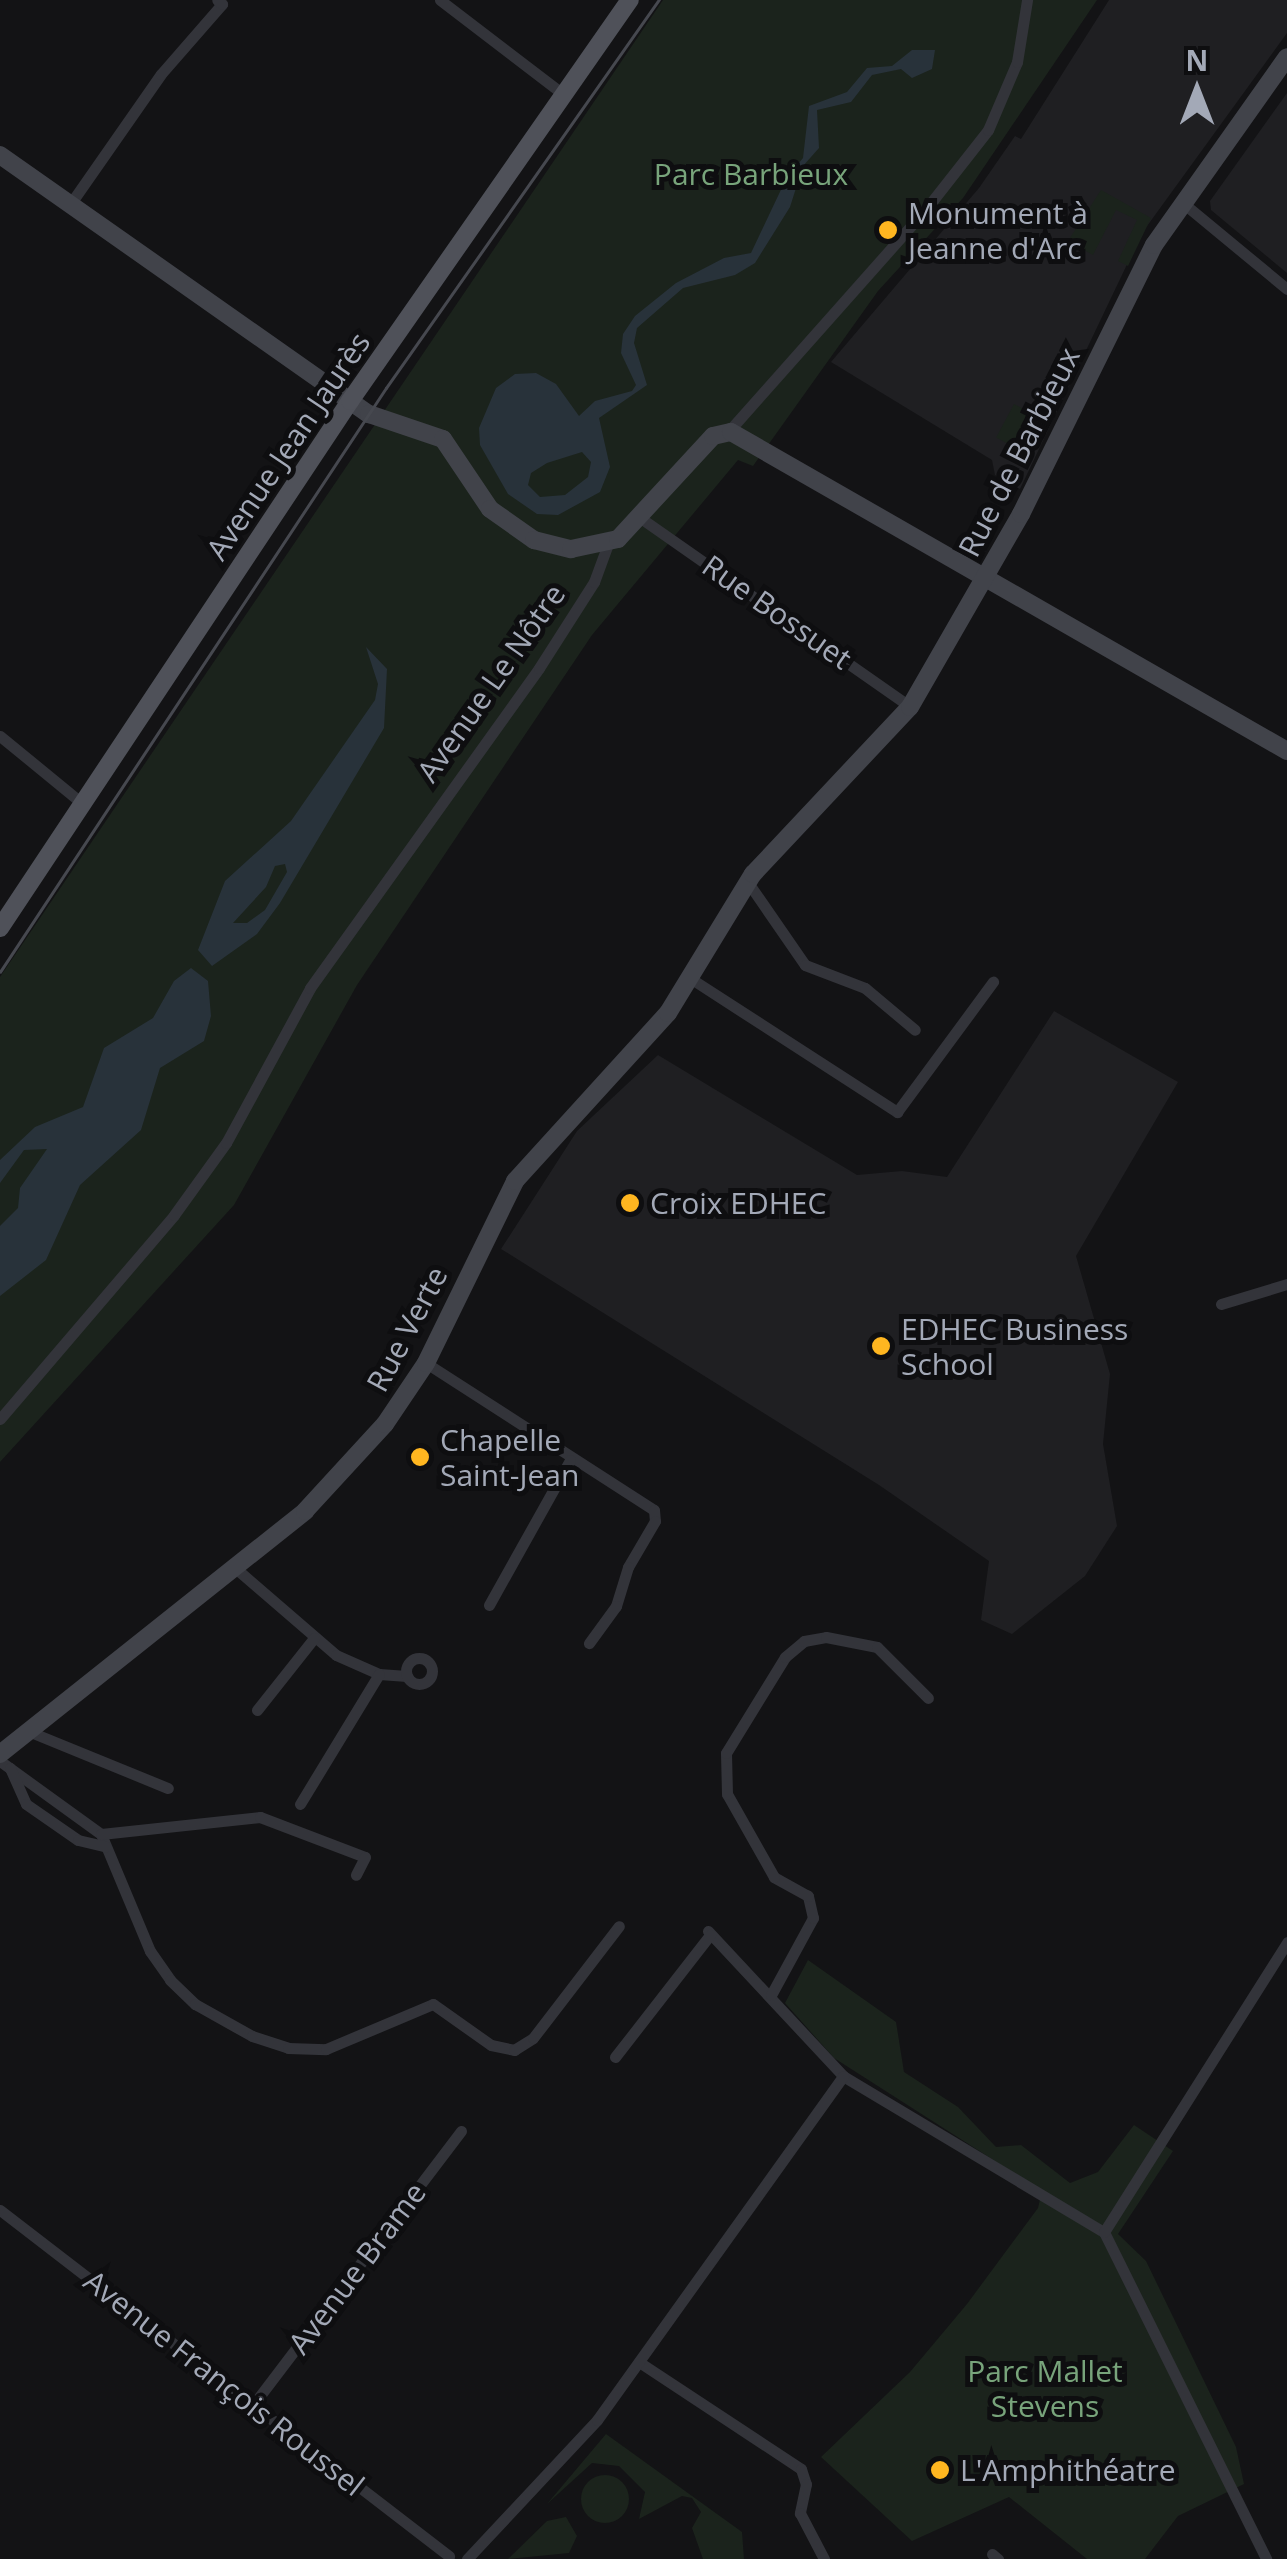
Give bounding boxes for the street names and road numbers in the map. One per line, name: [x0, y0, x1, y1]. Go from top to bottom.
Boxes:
street label: Avenue Jean Jaurès: [199, 325, 377, 567]
street label: Rue de Barbieux: [951, 341, 1087, 563]
street label: Rue Bossuet: [696, 547, 858, 677]
street label: Avenue Le Nôtre: [409, 577, 573, 789]
street label: Rue Verte: [359, 1260, 455, 1398]
street label: Avenue Brame: [281, 2175, 433, 2361]
street label: Avenue François Roussel: [77, 2263, 371, 2503]

